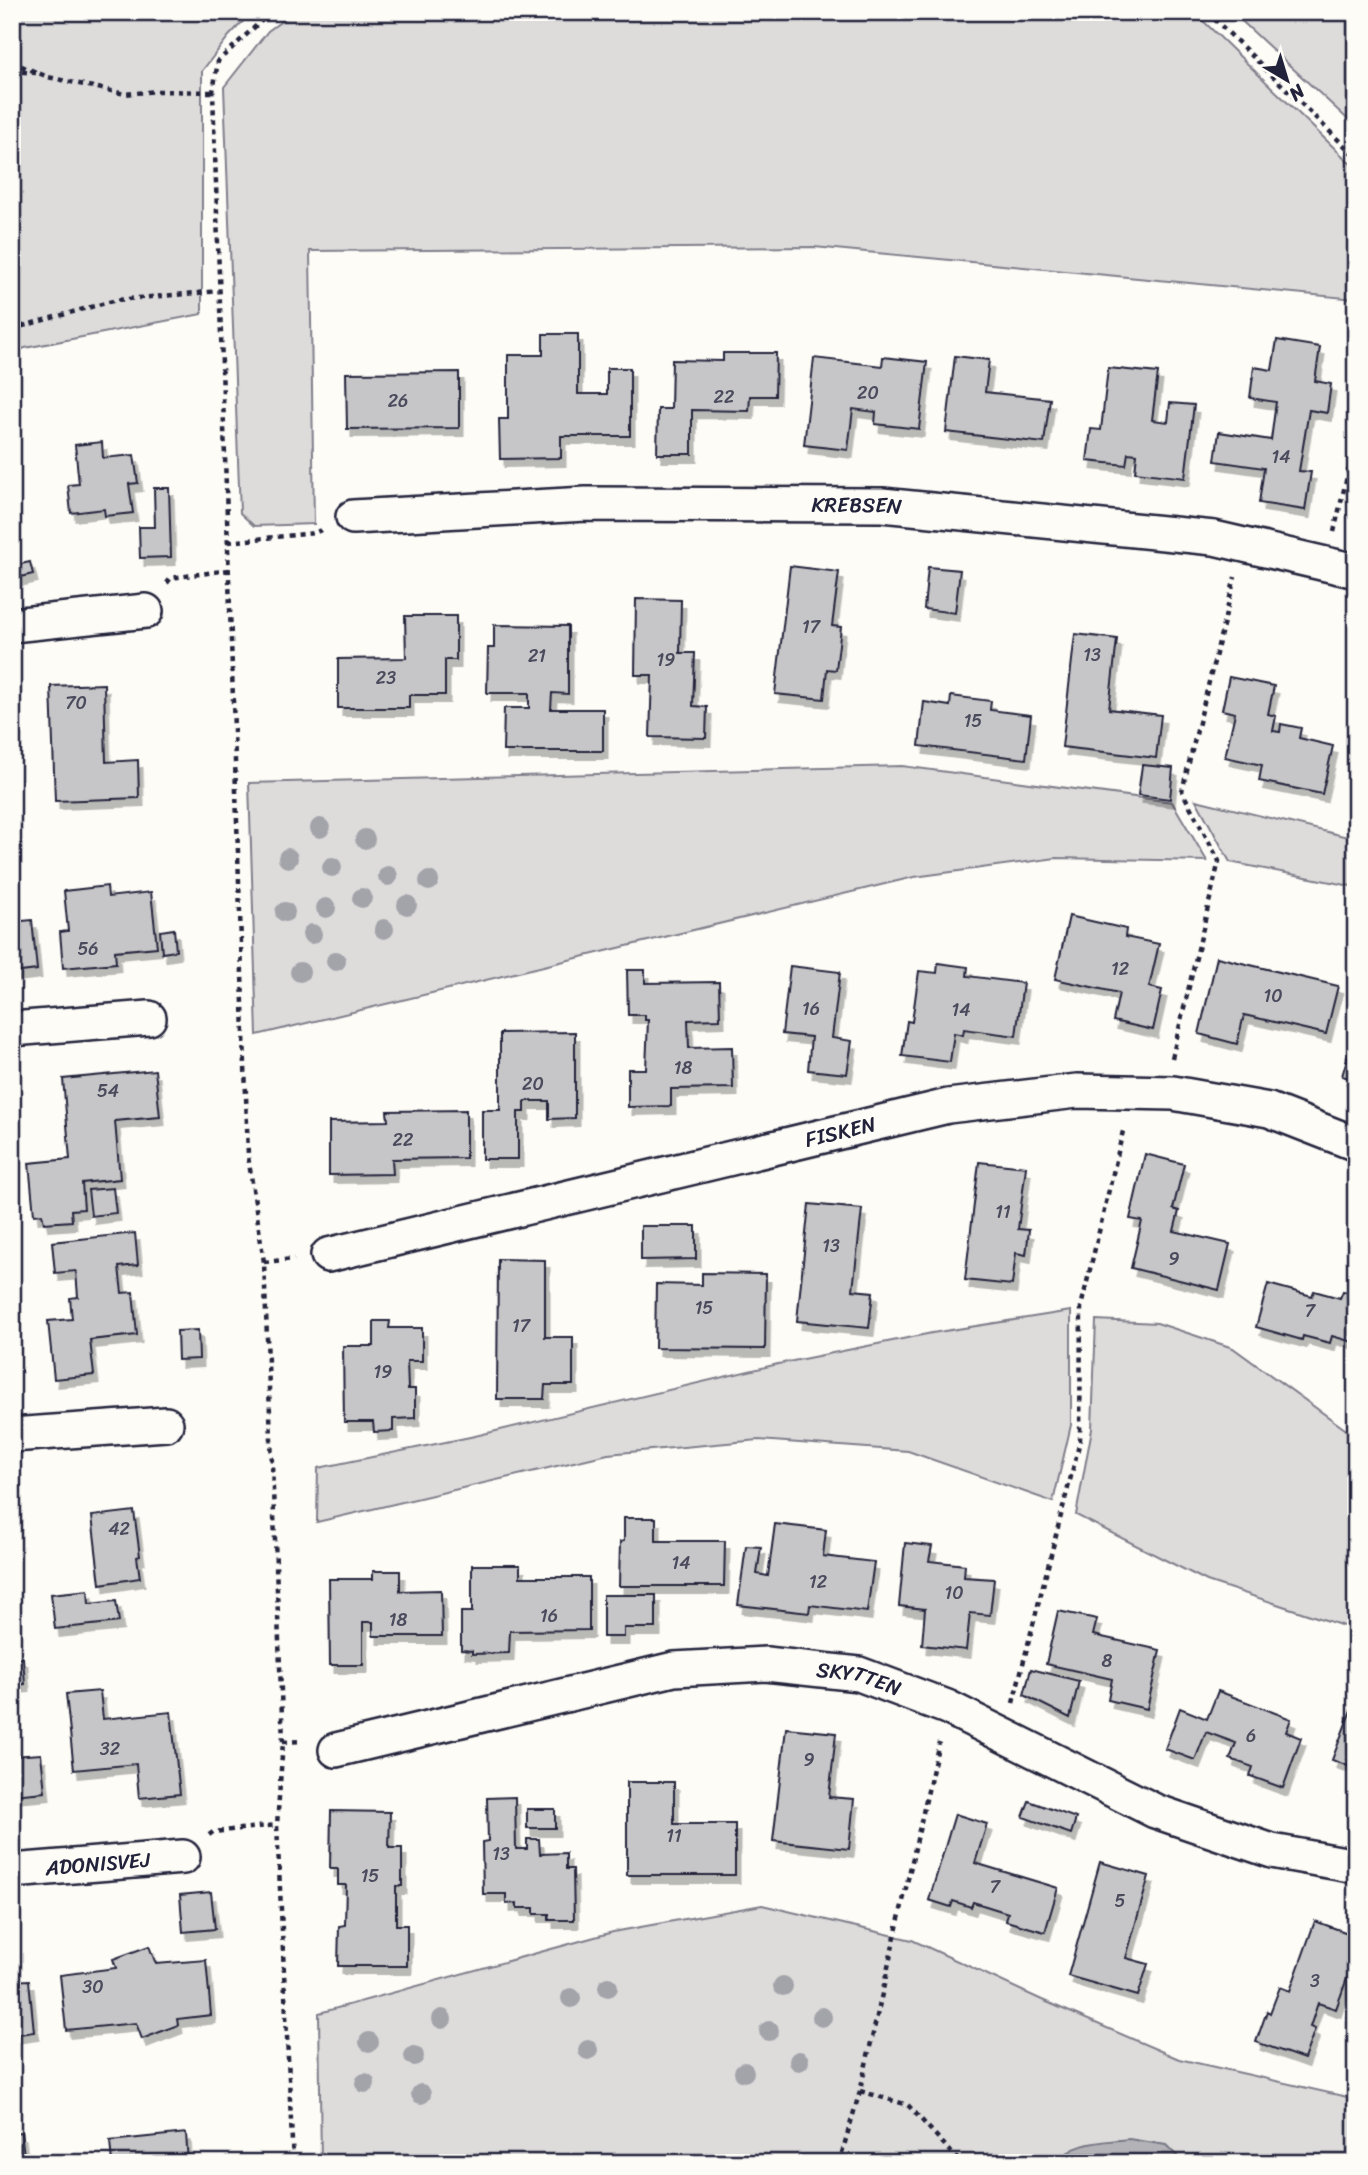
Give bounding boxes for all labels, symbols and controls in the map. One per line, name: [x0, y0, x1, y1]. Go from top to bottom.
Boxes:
north arrow: [1252, 46, 1322, 116]
text: N: [1281, 75, 1313, 111]
house number: 20: [857, 377, 879, 409]
house number: 22: [714, 381, 734, 413]
house number: 26: [388, 385, 408, 417]
house number: 14: [1272, 441, 1290, 473]
street label: KREBSEN: [811, 486, 904, 526]
house number: 17: [802, 611, 822, 643]
house number: 13: [1083, 639, 1101, 671]
house number: 21: [528, 640, 546, 672]
house number: 19: [657, 644, 675, 676]
house number: 23: [376, 662, 396, 694]
house number: 70: [65, 687, 87, 719]
house number: 15: [964, 705, 982, 737]
house number: 56: [77, 933, 99, 965]
house number: 12: [1111, 953, 1129, 985]
house number: 10: [1263, 980, 1283, 1012]
house number: 16: [802, 993, 820, 1025]
house number: 14: [952, 994, 970, 1026]
house number: 18: [674, 1052, 692, 1084]
house number: 20: [522, 1068, 544, 1100]
house number: 54: [97, 1075, 119, 1107]
street label: FISKEN: [801, 1105, 880, 1159]
house number: 22: [393, 1124, 413, 1156]
house number: 11: [995, 1196, 1011, 1228]
house number: 13: [822, 1230, 840, 1262]
house number: 9: [1168, 1243, 1180, 1275]
house number: 15: [695, 1292, 713, 1324]
house number: 7: [1305, 1295, 1317, 1327]
house number: 17: [512, 1310, 532, 1342]
house number: 19: [374, 1356, 392, 1388]
house number: 42: [108, 1513, 130, 1545]
house number: 14: [672, 1547, 690, 1579]
house number: 12: [809, 1566, 827, 1598]
house number: 10: [944, 1577, 964, 1609]
house number: 16: [540, 1600, 558, 1632]
house number: 18: [389, 1604, 407, 1636]
house number: 8: [1102, 1645, 1113, 1677]
street label: SKYTTEN: [815, 1651, 907, 1707]
house number: 6: [1246, 1720, 1256, 1752]
house number: 32: [100, 1733, 120, 1765]
house number: 9: [803, 1744, 815, 1776]
house number: 11: [666, 1820, 682, 1852]
house number: 13: [492, 1838, 510, 1870]
street label: ADONISVEJ: [43, 1841, 153, 1887]
house number: 15: [361, 1860, 379, 1892]
house number: 7: [990, 1871, 1002, 1903]
house number: 5: [1115, 1885, 1126, 1917]
house number: 3: [1310, 1965, 1320, 1997]
house number: 30: [82, 1971, 104, 2003]

